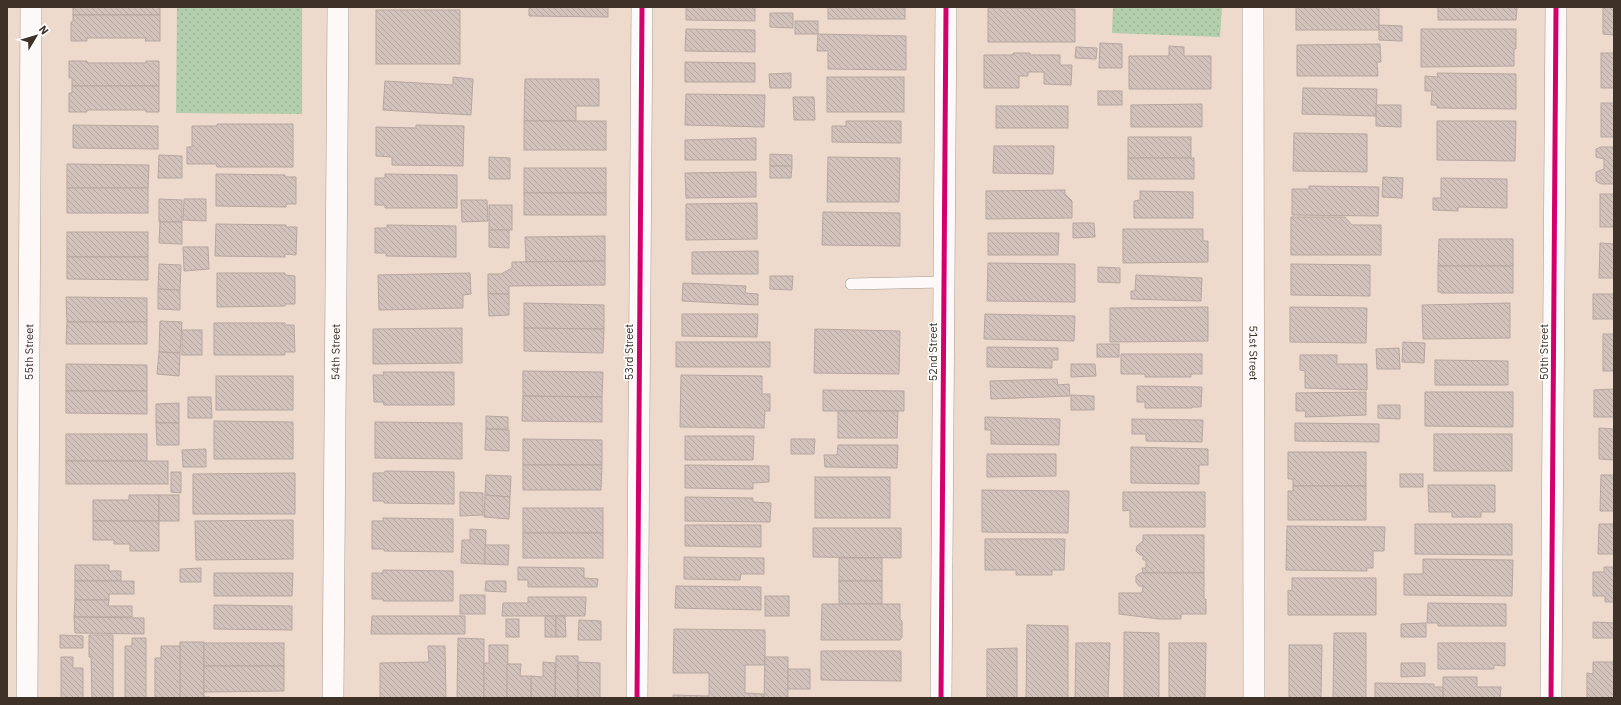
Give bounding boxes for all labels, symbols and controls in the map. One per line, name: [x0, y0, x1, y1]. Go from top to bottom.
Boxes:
north arrow: [16, 16, 56, 56]
text: N: [36, 22, 52, 37]
street label: 52nd Street: [926, 323, 940, 381]
street label: 55th Street: [22, 324, 36, 380]
street label: 54th Street: [328, 324, 343, 380]
street label: 53rd Street: [622, 324, 636, 380]
street label: 50th Street: [1537, 324, 1551, 380]
street label: 51st Street: [1246, 325, 1261, 381]

